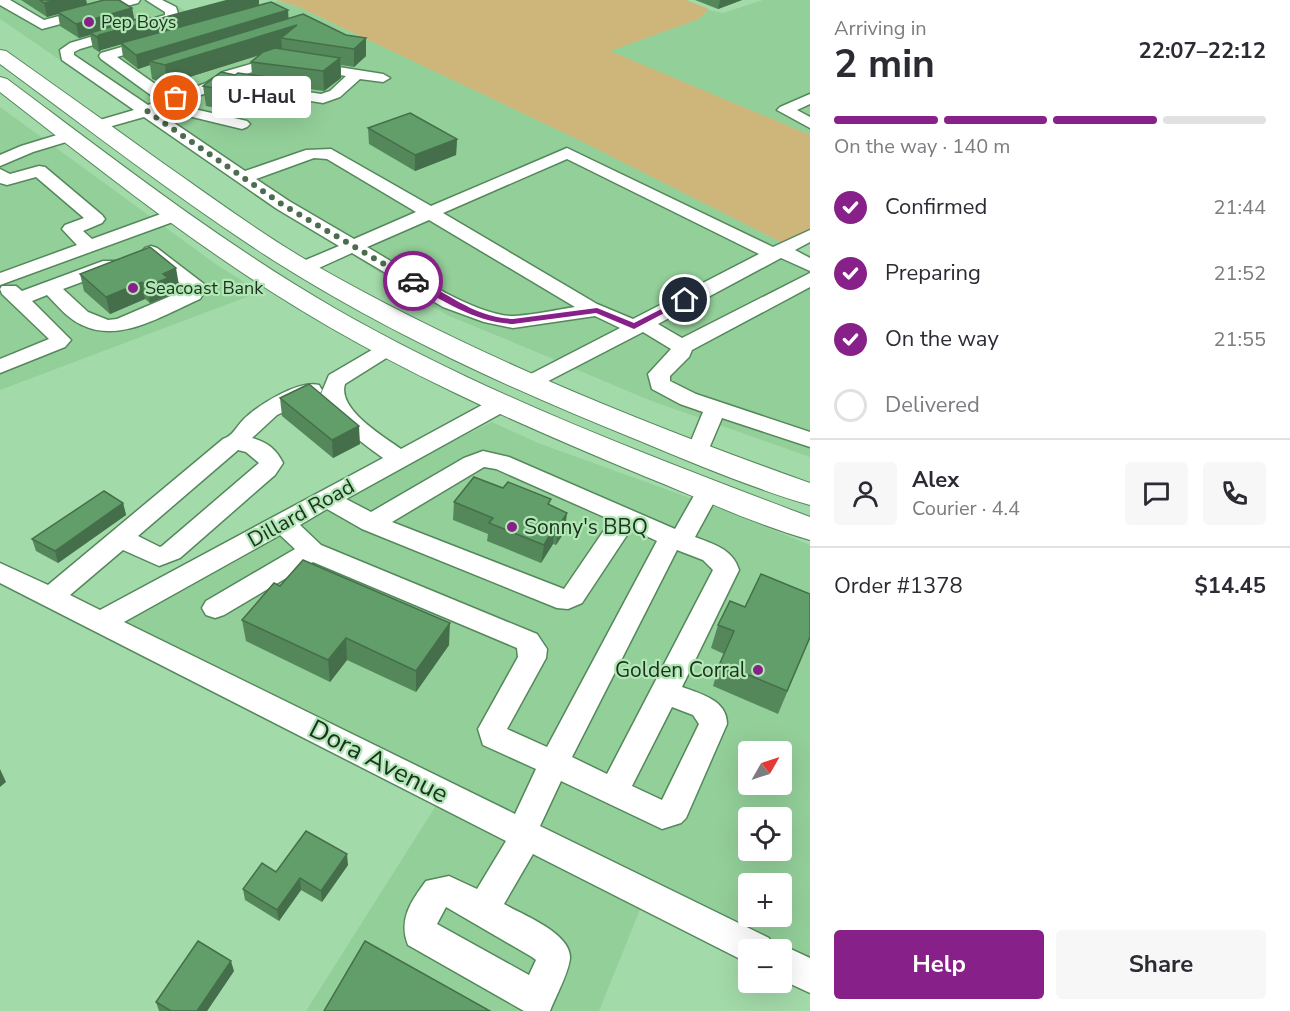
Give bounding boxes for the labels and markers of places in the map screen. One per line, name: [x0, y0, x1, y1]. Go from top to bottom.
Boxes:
place label: Pep Boys: [101, 10, 176, 34]
marker: Pep Boys: [82, 15, 96, 29]
pin: [150, 72, 201, 123]
callout: U-Haul: [212, 77, 311, 119]
pin: [659, 274, 710, 325]
place label: Seacoast Bank: [145, 276, 264, 300]
marker: Seacoast Bank: [126, 281, 140, 295]
place label: Sonny's BBQ: [524, 513, 648, 541]
marker: Sonny's BBQ: [505, 520, 519, 534]
place label: Golden Corral: [615, 656, 747, 684]
marker: Golden Corral: [751, 663, 765, 677]

